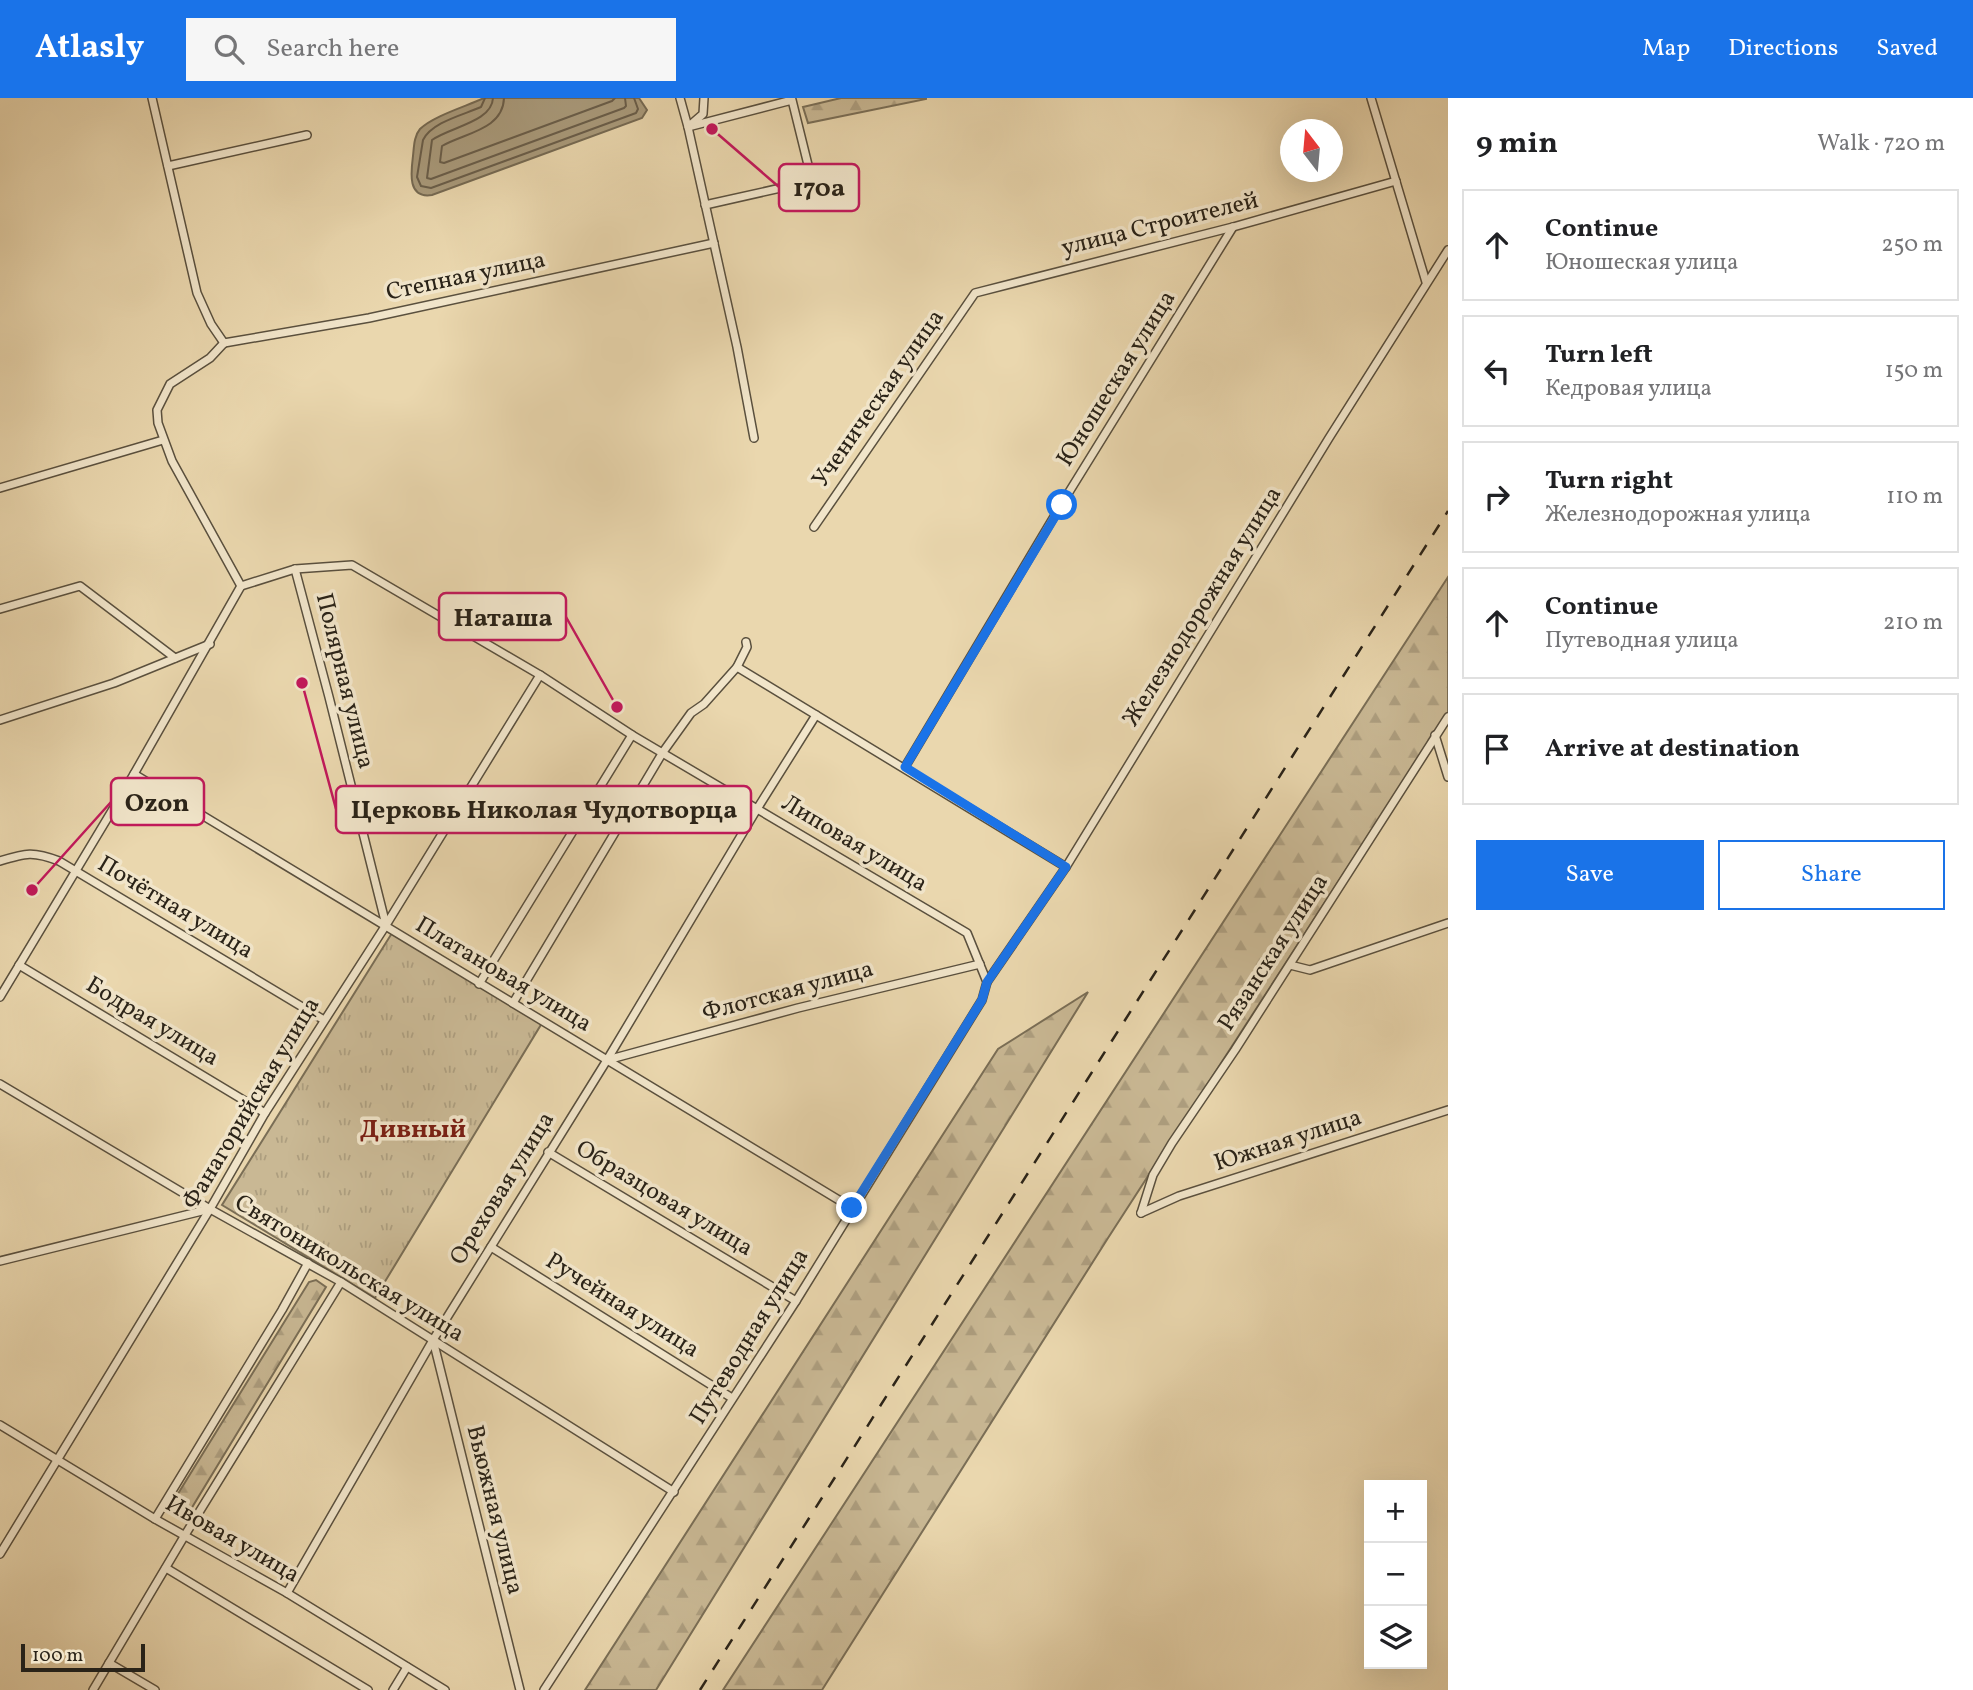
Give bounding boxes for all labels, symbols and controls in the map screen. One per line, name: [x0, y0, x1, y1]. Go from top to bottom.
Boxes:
search box: [186, 18, 676, 81]
text: Atlasly: [35, 26, 144, 72]
icon: search: [210, 30, 248, 68]
text: Search here: [266, 31, 399, 67]
text: Map: [1642, 32, 1690, 66]
text: Directions: [1728, 32, 1838, 66]
text: Saved: [1876, 32, 1938, 66]
north arrow: [1280, 119, 1343, 182]
text: 9 min: [1476, 123, 1558, 165]
text: Walk · 720 m: [1817, 128, 1945, 160]
callout: 170а: [779, 164, 859, 211]
text: 170а: [793, 171, 845, 207]
street label: улица Строителей: [1058, 184, 1262, 266]
text: Continue: [1545, 211, 1658, 247]
icon: ahead: [1478, 226, 1516, 264]
text: 250 m: [1881, 229, 1943, 261]
street label: Степная улица: [383, 244, 549, 310]
text: Юношеская улица: [1545, 247, 1739, 279]
street label: Юношеская улица: [1049, 284, 1185, 474]
street label: Ученическая улица: [805, 303, 953, 495]
text: Turn left: [1545, 337, 1653, 373]
icon: left: [1478, 352, 1516, 390]
text: 150 m: [1885, 355, 1943, 387]
text: Кедровая улица: [1545, 373, 1712, 405]
text: Turn right: [1545, 463, 1673, 499]
icon: right: [1478, 478, 1516, 516]
street label: Железнодорожная улица: [1115, 480, 1291, 734]
text: 110 m: [1886, 481, 1943, 513]
route start: [1046, 489, 1077, 520]
text: Железнодорожная улица: [1545, 499, 1811, 531]
text: Continue: [1545, 589, 1658, 625]
street label: Полярная улица: [306, 590, 382, 772]
callout: Наташа: [439, 593, 566, 640]
text: Наташа: [453, 601, 553, 637]
icon: ahead: [1478, 604, 1516, 642]
text: 210 m: [1883, 607, 1943, 639]
text: Путеводная улица: [1545, 625, 1739, 657]
icon: arrive: [1478, 730, 1516, 768]
text: Arrive at destination: [1545, 731, 1800, 767]
callout: Ozon: [111, 778, 204, 825]
text: Ozon: [125, 786, 189, 822]
callout: Церковь Николая Чудотворца: [336, 786, 751, 833]
street label: Липовая улица: [774, 787, 934, 901]
text: Церковь Николая Чудотворца: [351, 793, 737, 829]
button: Save: [1476, 840, 1704, 910]
button: Share: [1718, 840, 1945, 910]
street label: Почётная улица: [91, 848, 259, 968]
street label: Рязанская улица: [1210, 868, 1338, 1038]
street label: Платановая улица: [408, 909, 598, 1041]
street label: Флотская улица: [699, 953, 877, 1031]
street label: Бодрая улица: [79, 969, 225, 1075]
street label: Фанагорийская улица: [175, 991, 329, 1217]
street label: Южная улица: [1210, 1101, 1366, 1181]
street label: Ореховая улица: [442, 1106, 564, 1272]
district label: Дивный: [360, 1112, 466, 1148]
street label: Образцовая улица: [569, 1133, 759, 1265]
street label: Святоникольская улица: [228, 1187, 470, 1351]
route end: [836, 1192, 867, 1223]
street label: Путеводная улица: [682, 1242, 818, 1432]
street label: Ручейная улица: [538, 1245, 706, 1367]
street label: Вьюжная улица: [457, 1422, 531, 1598]
map controls: [1364, 1480, 1427, 1669]
button: +: [1364, 1480, 1427, 1543]
street label: Ивовая улица: [158, 1488, 306, 1592]
button: −: [1364, 1543, 1427, 1606]
button: layers: [1364, 1606, 1427, 1669]
scale bar: [21, 1641, 145, 1673]
text: 100 m: [32, 1643, 83, 1669]

